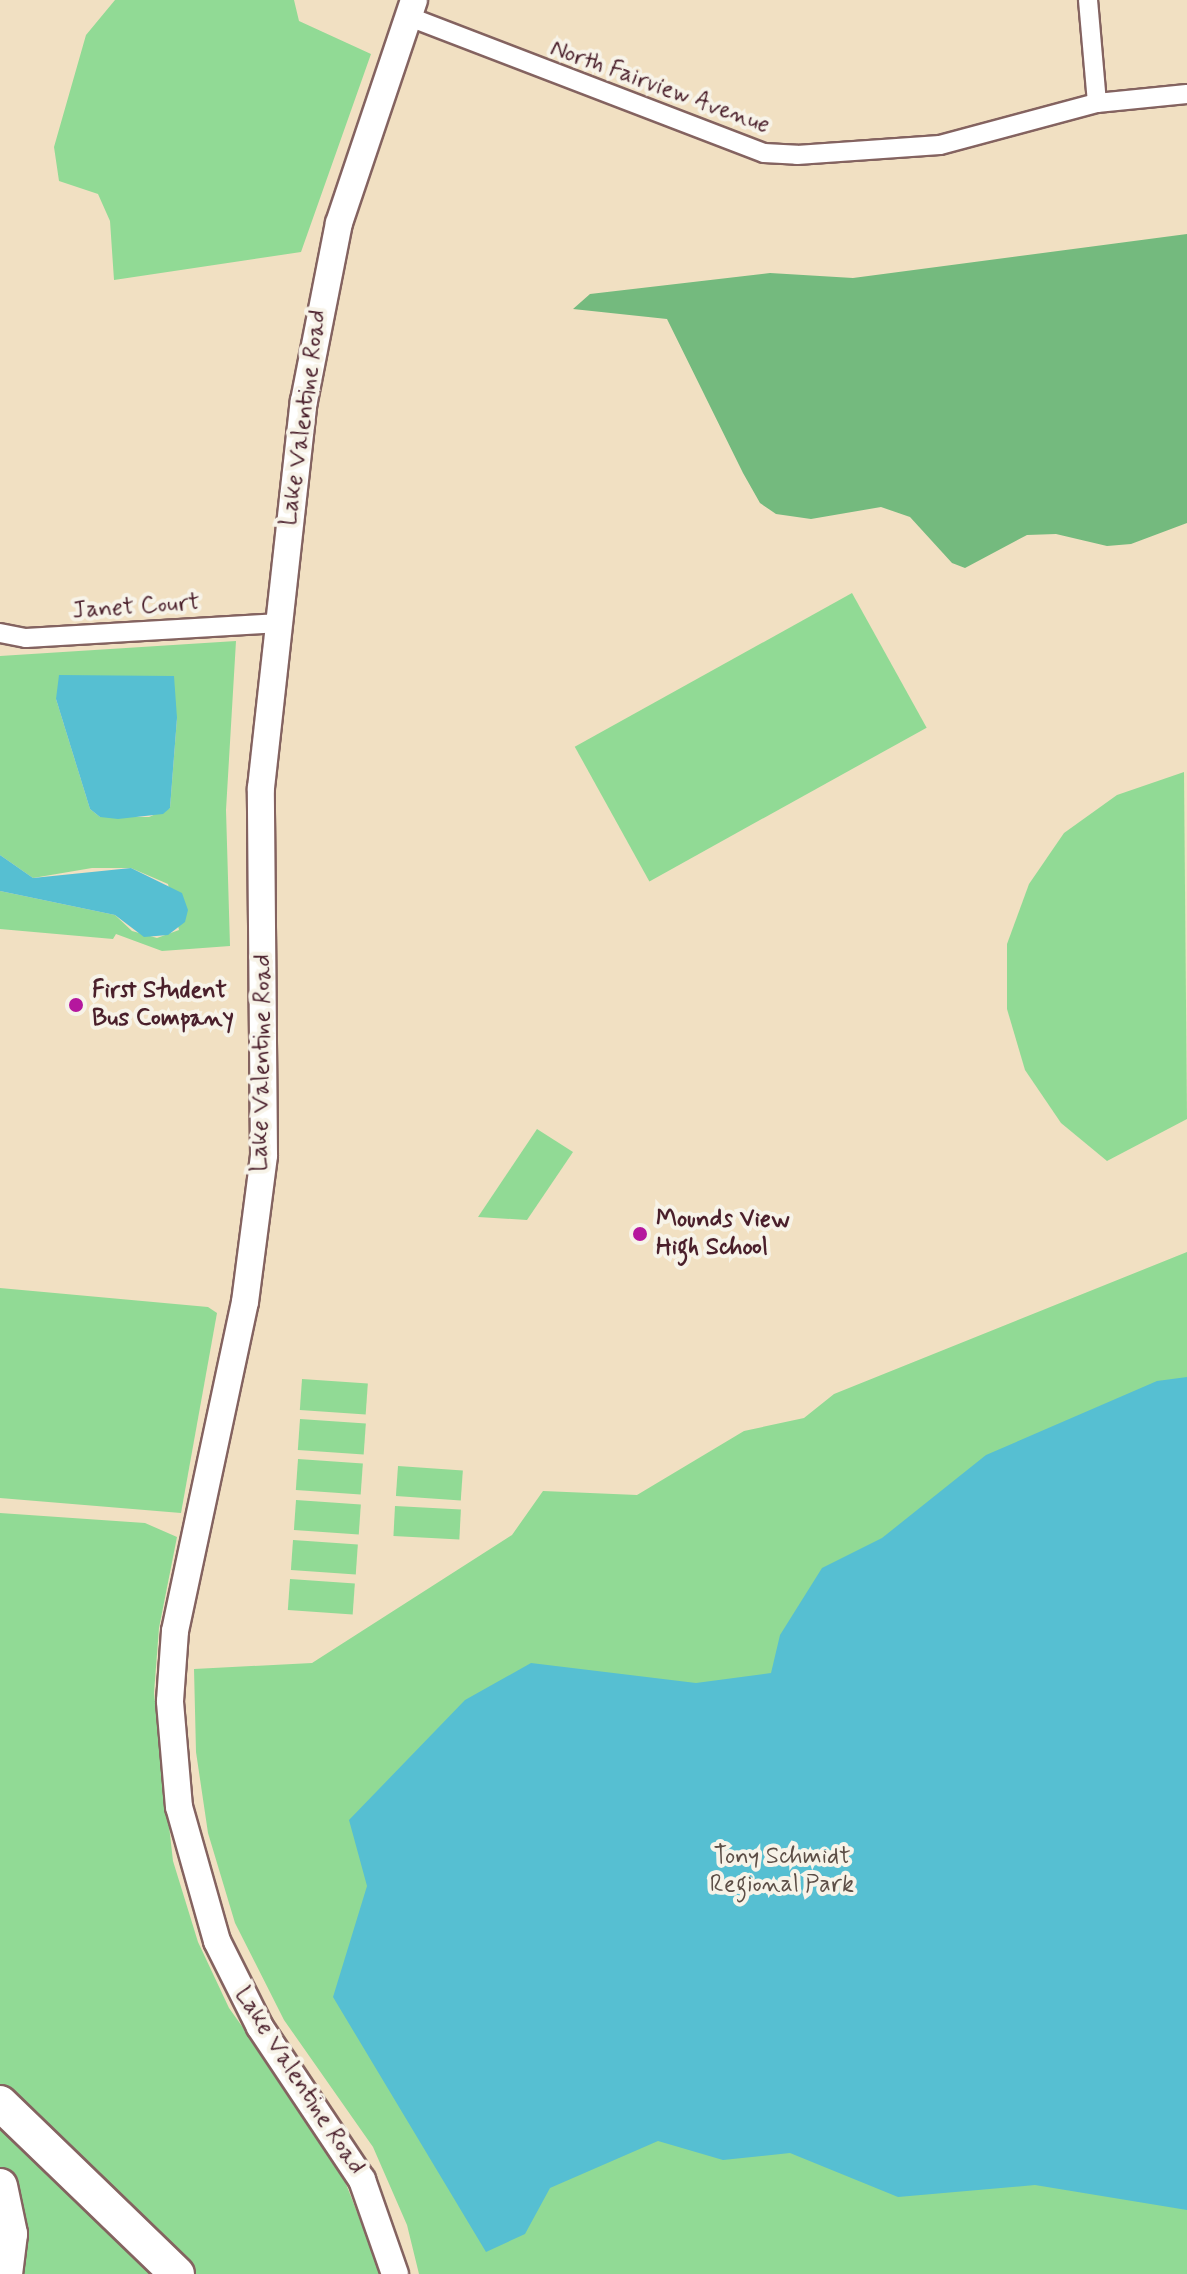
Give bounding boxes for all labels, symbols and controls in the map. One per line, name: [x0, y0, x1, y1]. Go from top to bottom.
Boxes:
street label: North Fairview Avenue: [548, 34, 772, 140]
street label: Lake Valentine Road: [275, 310, 333, 526]
street label: Janet Court: [72, 588, 200, 626]
street label: Lake Valentine Road: [246, 955, 278, 1171]
place label: First Student Bus Company: [92, 977, 230, 1033]
marker: First Student Bus Company: [67, 996, 85, 1014]
place label: Mounds View High School: [656, 1206, 787, 1262]
marker: Mounds View High School: [631, 1225, 649, 1243]
park label: Tony Schmidt Regional Park: [710, 1843, 854, 1899]
street label: Lake Valentine Road: [228, 1983, 370, 2179]

